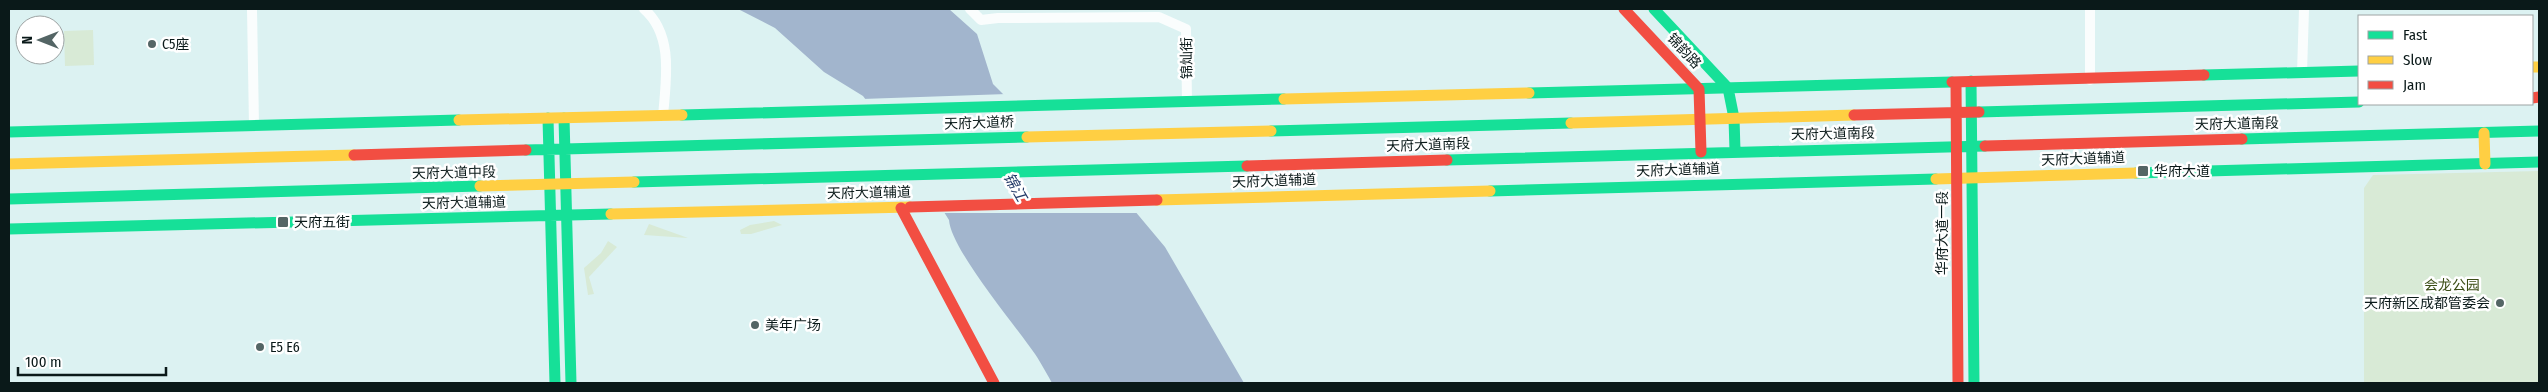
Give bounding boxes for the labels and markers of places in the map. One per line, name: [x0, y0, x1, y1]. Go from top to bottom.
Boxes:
place label: C5座: [162, 36, 189, 53]
marker: C5座: [146, 38, 158, 50]
place label: 华府大道: [2154, 163, 2210, 180]
marker: 华府大道: [2136, 164, 2150, 178]
place label: 天府五街: [294, 214, 350, 231]
marker: 天府五街: [276, 215, 290, 229]
place label: 天府新区成都管委会: [2364, 295, 2490, 312]
marker: 天府新区成都管委会: [2494, 297, 2506, 309]
place label: 美年广场: [765, 317, 821, 334]
marker: 美年广场: [749, 319, 761, 331]
place label: E5 E6: [270, 339, 300, 356]
marker: E5 E6: [254, 341, 266, 353]

